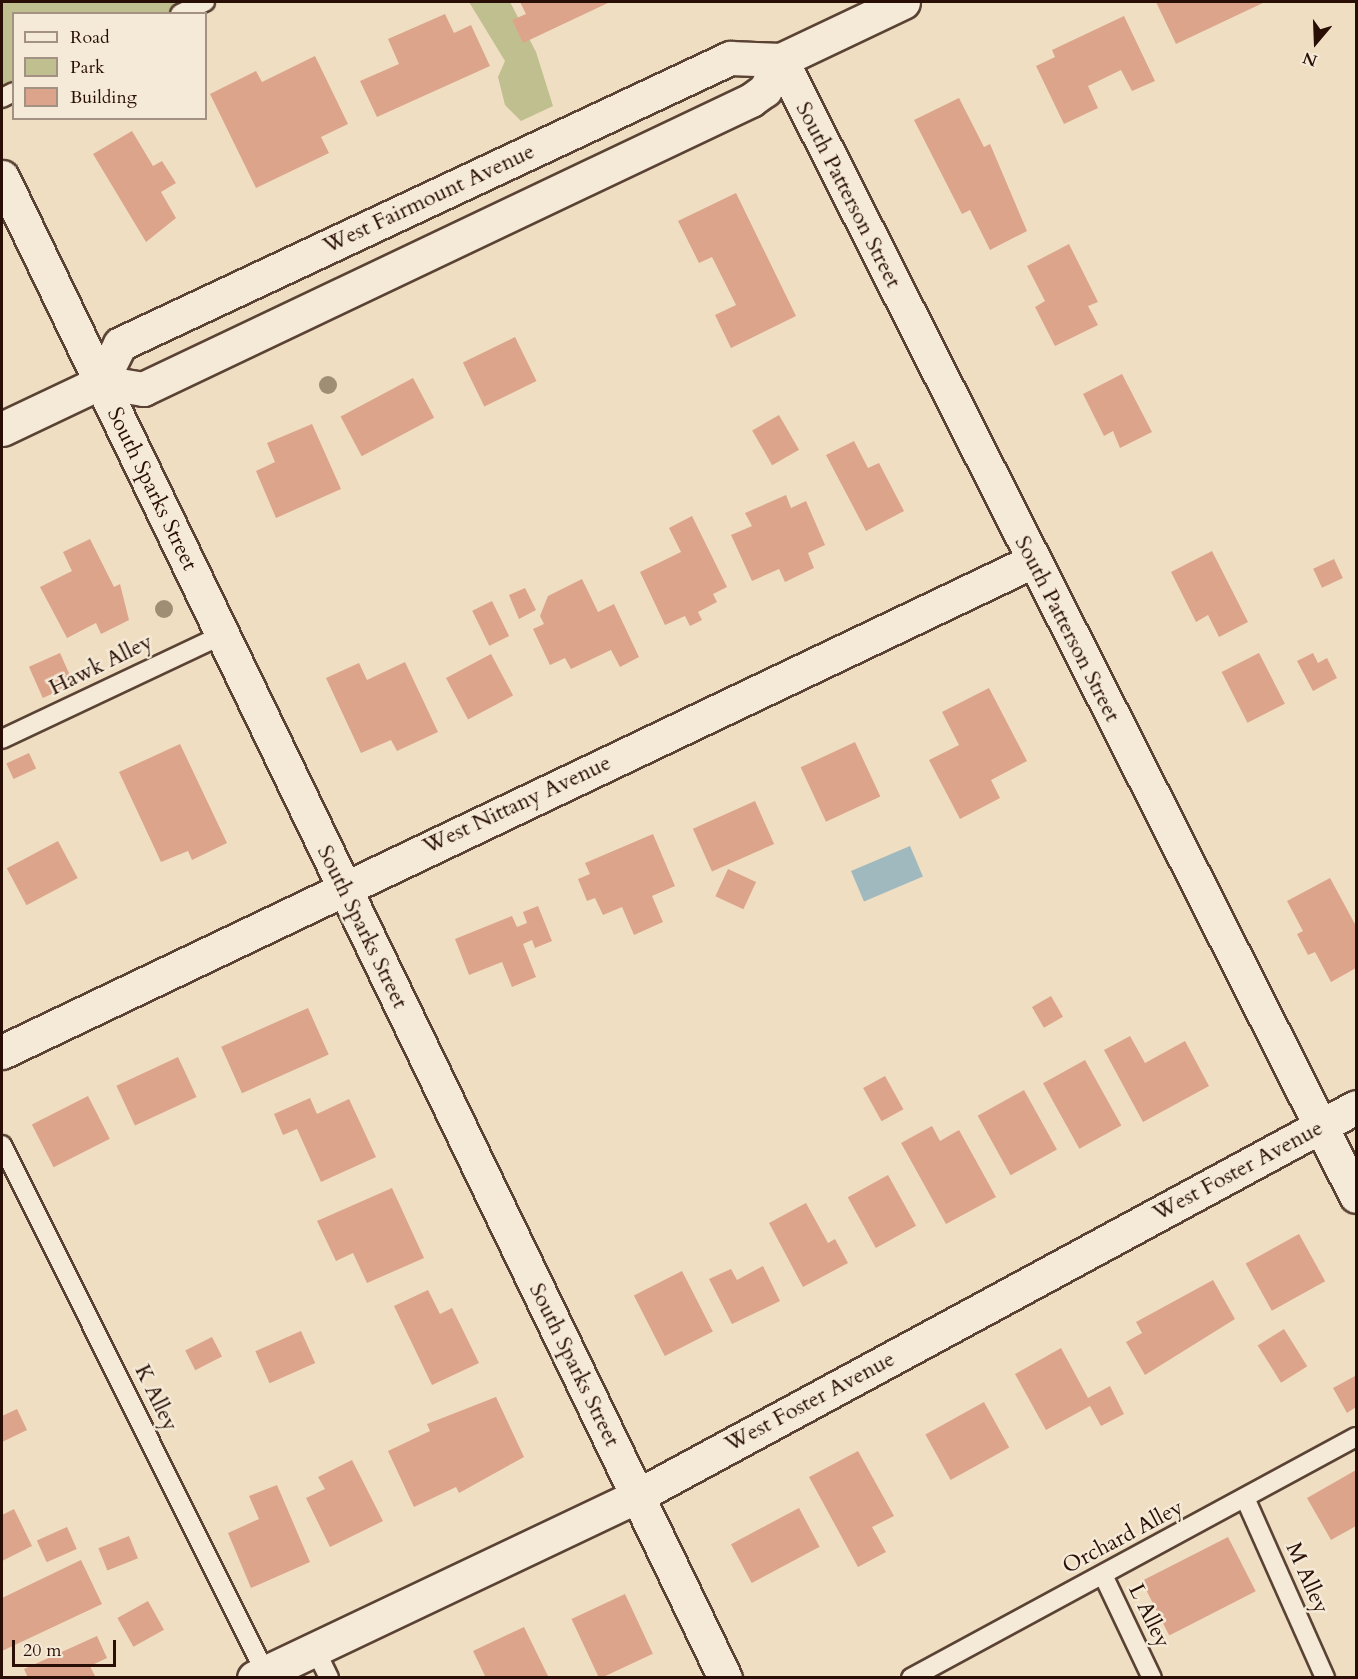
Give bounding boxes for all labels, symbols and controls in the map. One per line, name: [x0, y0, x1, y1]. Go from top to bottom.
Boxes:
legend: [12, 12, 207, 120]
north arrow: [1286, 12, 1346, 72]
text: Road: [70, 25, 110, 50]
text: N: [1300, 46, 1320, 72]
text: Park: [70, 55, 105, 80]
text: Building: [70, 85, 137, 110]
street label: South Patterson Street: [790, 98, 906, 292]
street label: West Fairmount Avenue: [319, 138, 539, 260]
street label: South Sparks Street: [101, 403, 203, 575]
street label: South Patterson Street: [1009, 532, 1125, 726]
street label: Hawk Alley: [45, 629, 157, 701]
street label: West Nittany Avenue: [419, 750, 615, 860]
street label: South Sparks Street: [311, 841, 413, 1013]
street label: West Foster Avenue: [1149, 1115, 1327, 1227]
street label: South Sparks Street: [523, 1279, 625, 1451]
street label: West Foster Avenue: [721, 1346, 899, 1458]
street label: K Alley: [129, 1360, 183, 1436]
street label: Orchard Alley: [1058, 1494, 1188, 1580]
street label: M Alley: [1280, 1538, 1334, 1618]
street label: L Alley: [1122, 1580, 1176, 1652]
scale bar: [15, 1628, 118, 1666]
text: 20 m: [23, 1638, 62, 1663]

